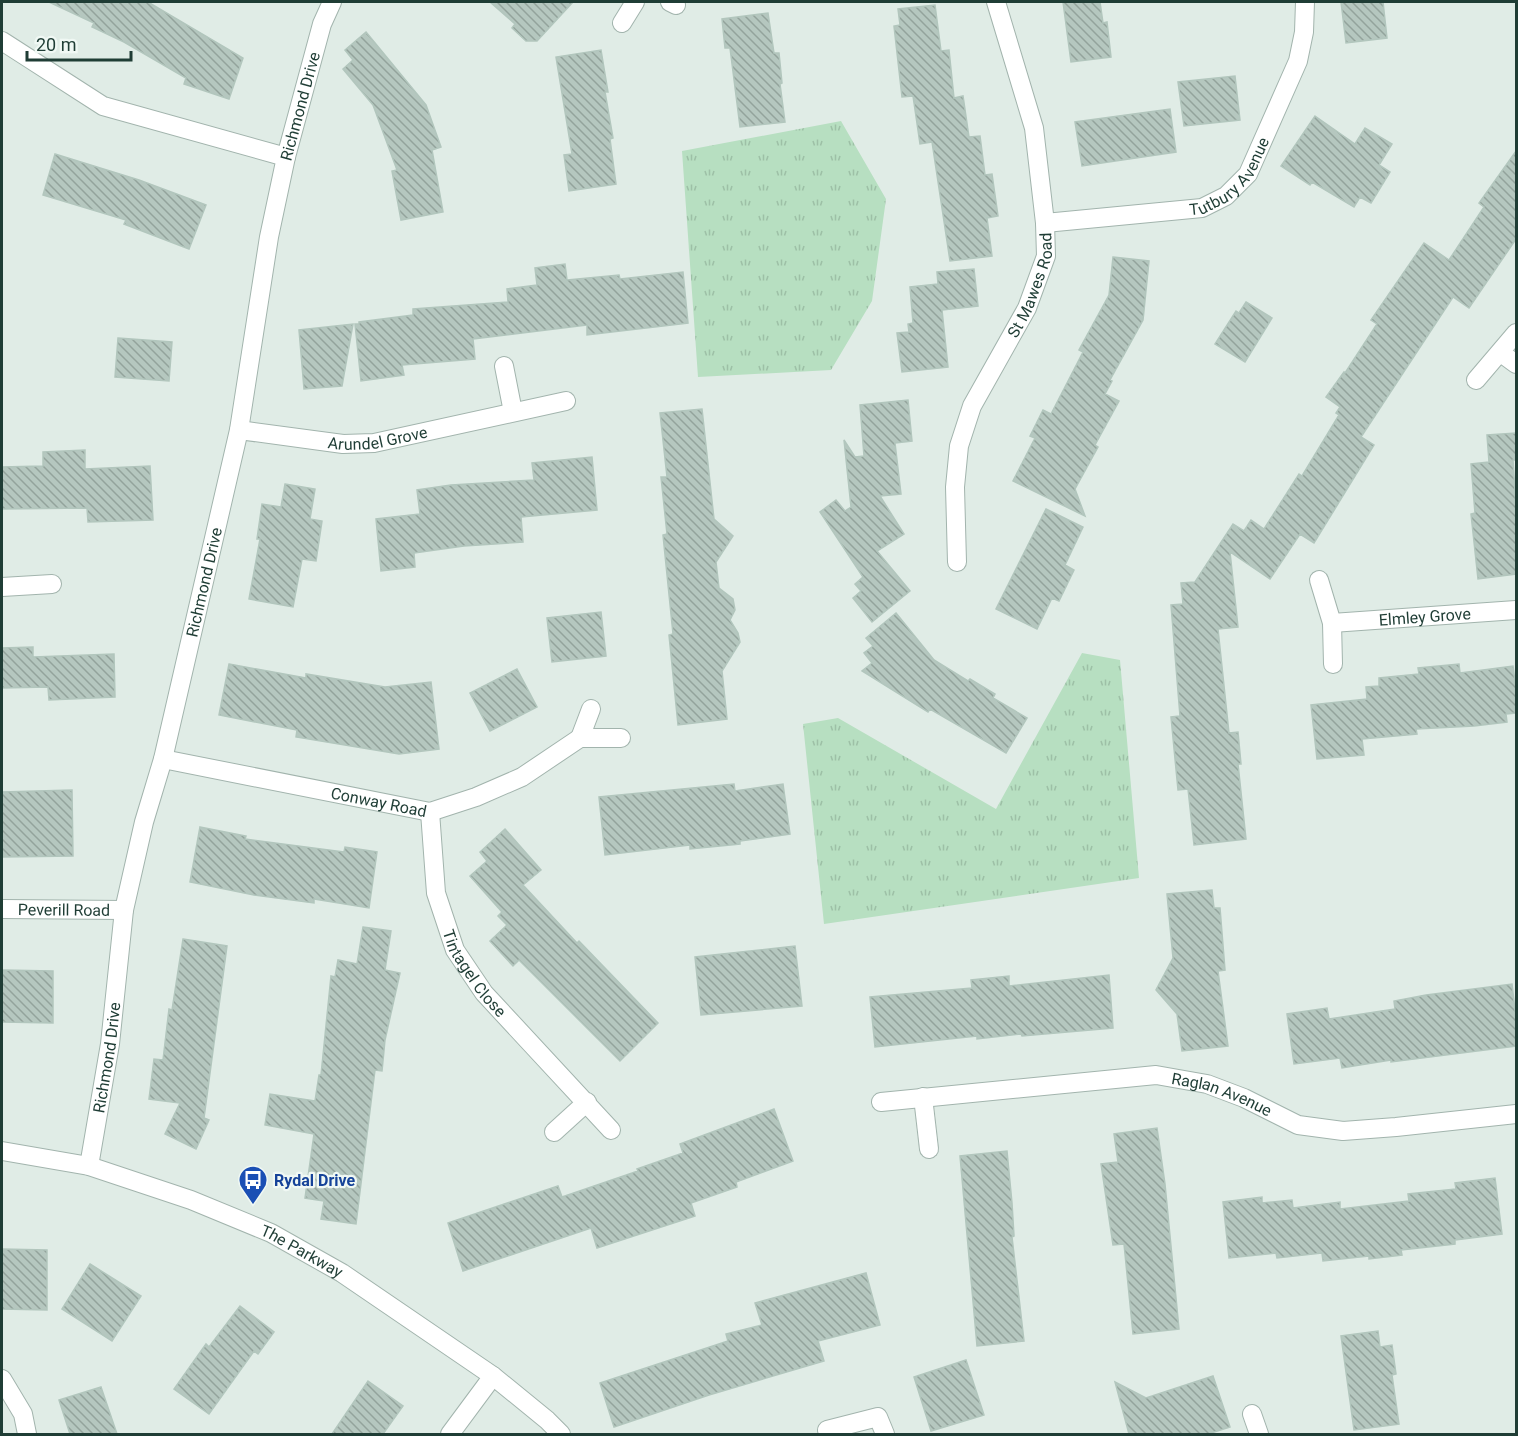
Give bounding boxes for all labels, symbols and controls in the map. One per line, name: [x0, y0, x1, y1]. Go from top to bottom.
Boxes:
scale bar: [27, 24, 130, 62]
text: 20 m: [36, 34, 76, 55]
street label: Richmond Drive: [276, 50, 324, 163]
street label: Tutbury Avenue: [1188, 134, 1273, 219]
street label: St Mawes Road: [1003, 232, 1056, 341]
street label: Arundel Grove: [327, 423, 429, 454]
street label: Richmond Drive: [182, 526, 226, 639]
street label: Elmley Grove: [1378, 604, 1471, 630]
street label: Conway Road: [329, 784, 428, 821]
street label: Peverill Road: [18, 900, 110, 920]
street label: Tintagel Close: [439, 927, 510, 1021]
street label: Richmond Drive: [89, 1001, 124, 1114]
street label: Raglan Avenue: [1170, 1069, 1275, 1120]
bus stop icon: Rydal Drive: [237, 1164, 269, 1206]
place label: Rydal Drive: [274, 1171, 355, 1190]
street label: The Parkway: [258, 1221, 347, 1282]

